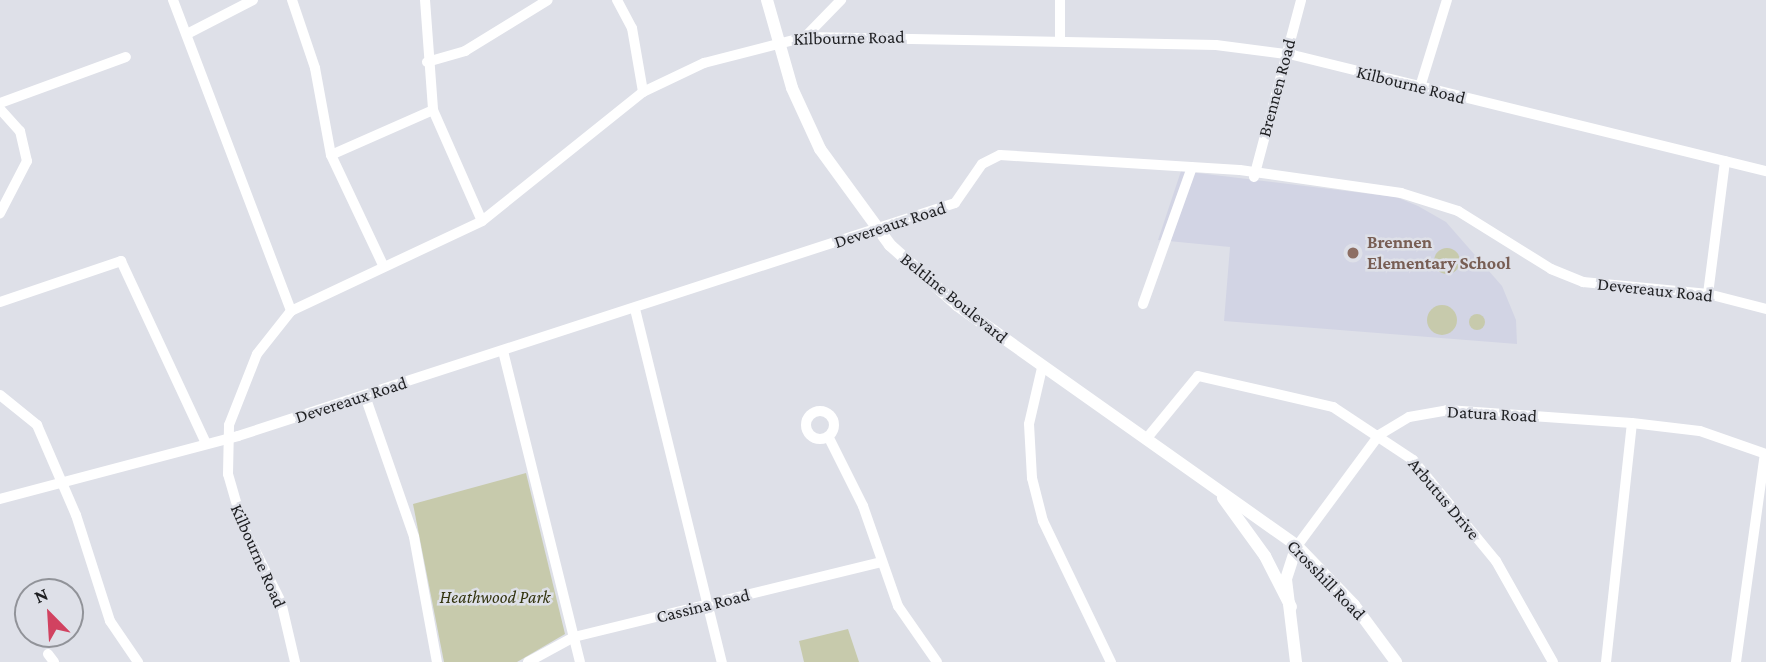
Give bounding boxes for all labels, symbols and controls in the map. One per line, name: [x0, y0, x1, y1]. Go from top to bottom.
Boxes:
street label: Kilbourne Road: [793, 26, 905, 50]
street label: Brennen Road: [1254, 37, 1300, 139]
street label: Kilbourne Road: [1354, 61, 1468, 109]
street label: Devereaux Road: [831, 197, 949, 253]
place label: Brennen Elementary School: [1367, 232, 1511, 274]
marker: Brennen Elementary School: [1345, 245, 1361, 261]
street label: Beltline Boulevard: [896, 248, 1012, 348]
street label: Devereaux Road: [1596, 273, 1714, 307]
street label: Devereaux Road: [292, 372, 410, 428]
street label: Datura Road: [1446, 401, 1538, 427]
street label: Arbutus Drive: [1403, 454, 1485, 544]
street label: Kilbourne Road: [225, 501, 291, 611]
street label: Crosshill Road: [1282, 535, 1370, 625]
north arrow: [14, 578, 84, 648]
text: N: [31, 583, 51, 607]
street label: Cassina Road: [654, 584, 752, 628]
park label: Heathwood Park: [440, 586, 550, 608]

